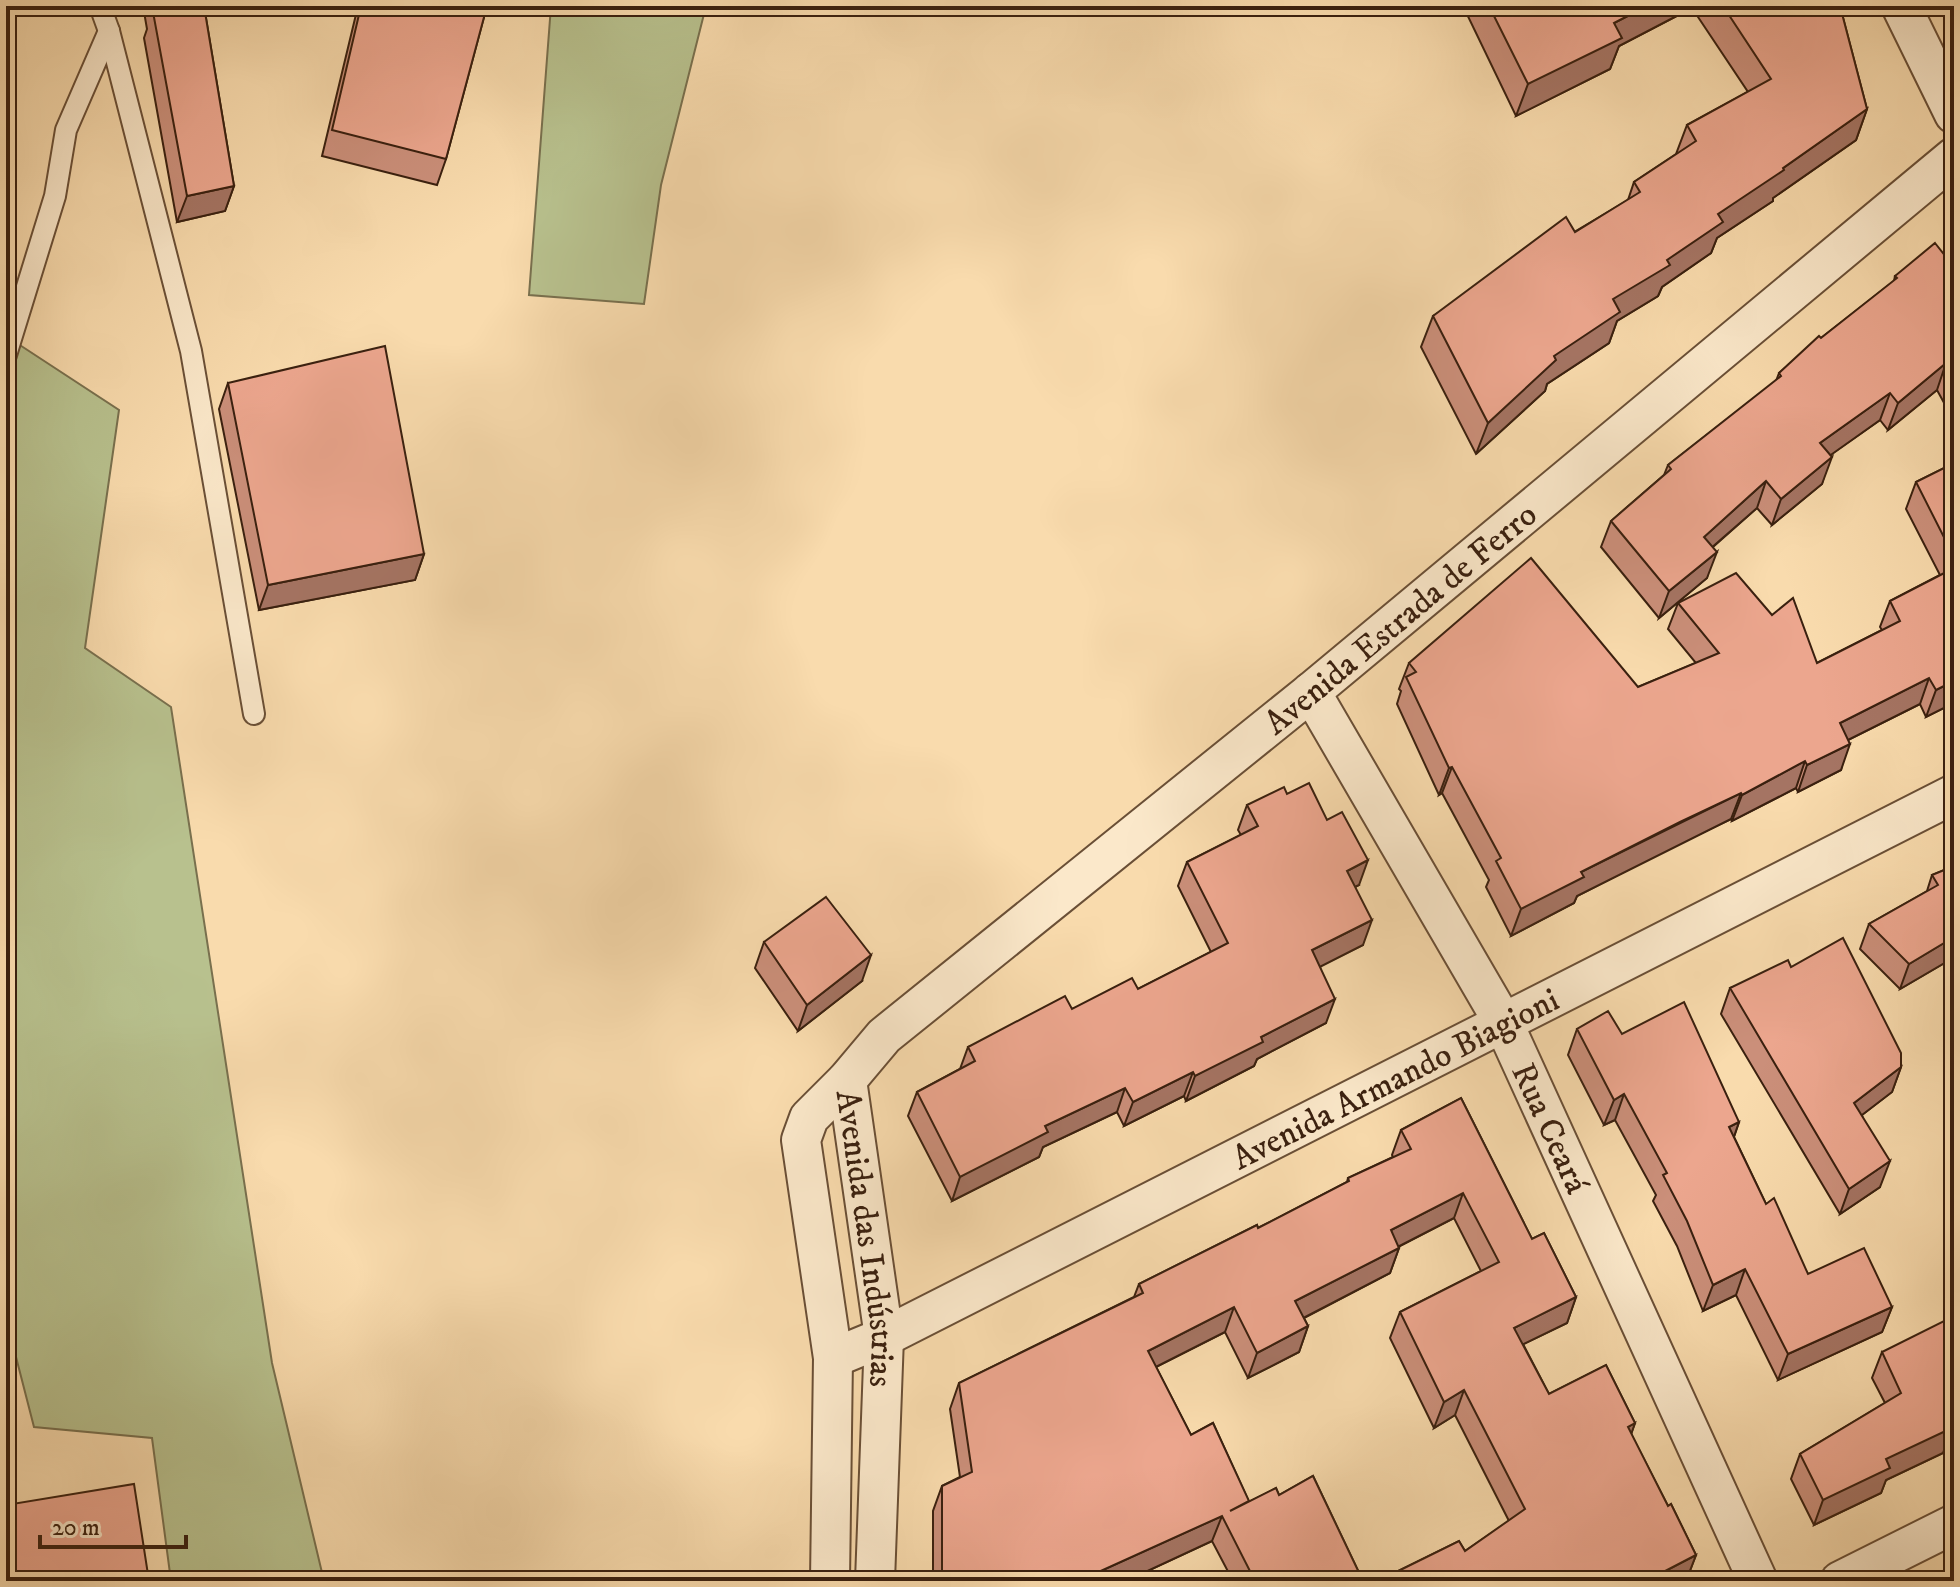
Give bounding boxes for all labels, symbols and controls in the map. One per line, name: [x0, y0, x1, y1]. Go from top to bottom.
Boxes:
street label: Avenida Estrada de Ferro: [1256, 494, 1546, 745]
street label: Avenida Armando Biagioni: [1225, 979, 1566, 1180]
street label: Rua Ceará: [1501, 1057, 1598, 1201]
street label: Avenida das Indústrias: [826, 1087, 903, 1388]
scale bar: [40, 1499, 186, 1549]
text: 20 m: [52, 1513, 100, 1543]

